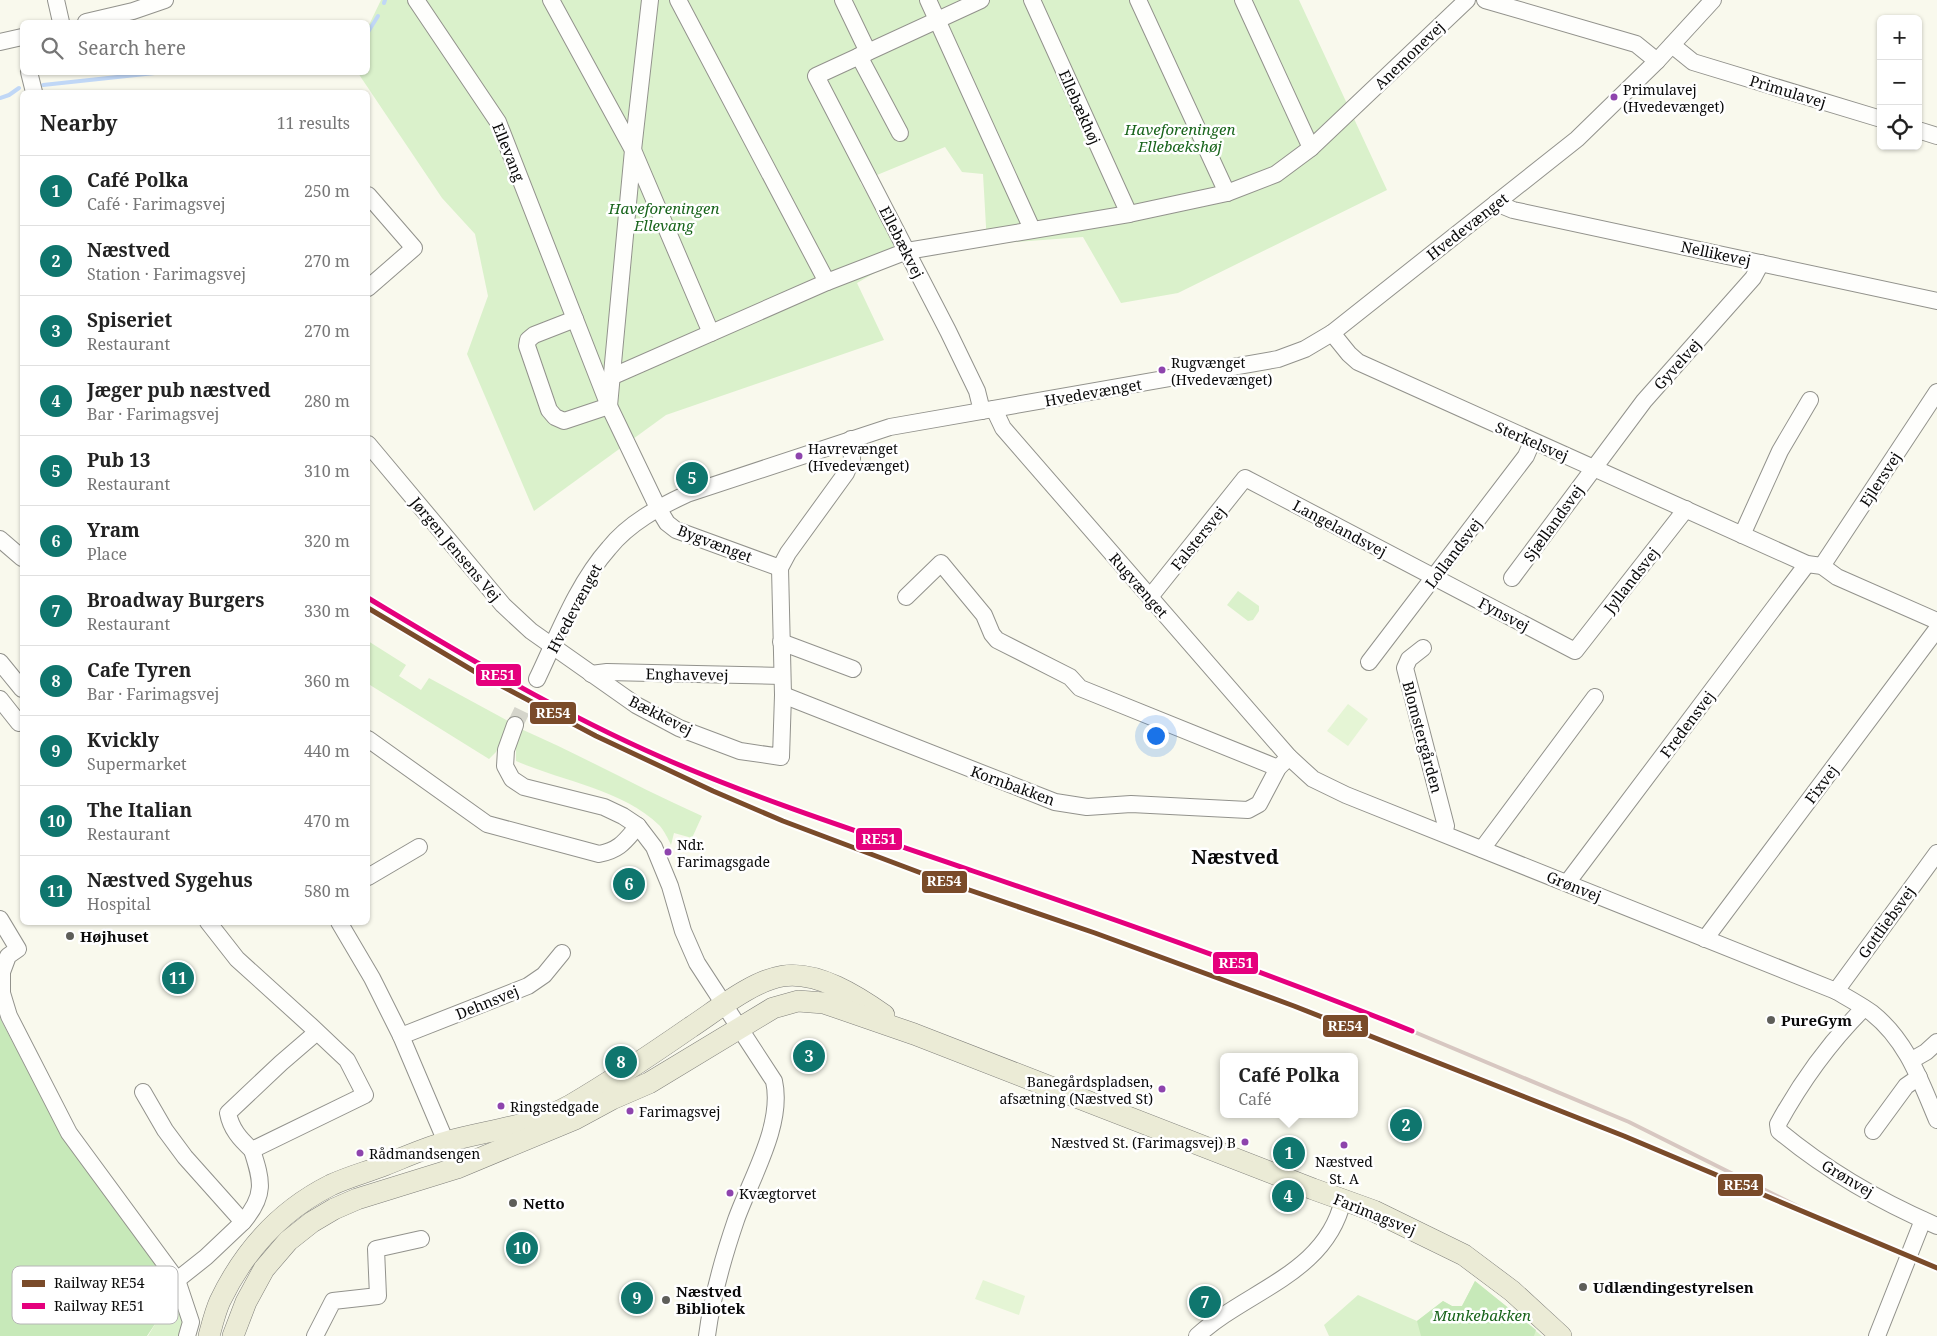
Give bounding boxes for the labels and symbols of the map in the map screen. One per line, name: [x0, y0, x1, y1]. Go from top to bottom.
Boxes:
street label: Anemonevej: [1370, 17, 1448, 93]
street label: Ellebækhøj: [1055, 66, 1105, 148]
street label: Primulavej: [1747, 70, 1829, 112]
place label: Primulavej (Hvedevænget): [1623, 80, 1724, 116]
marker: Primulavej (Hvedevænget): [1609, 92, 1619, 102]
park label: Haveforeningen Ellebækshøj: [1124, 119, 1235, 156]
street label: Ellevang: [488, 120, 530, 184]
street label: Hvedevænget: [1422, 188, 1512, 264]
park label: Haveforeningen Ellevang: [608, 198, 719, 235]
street label: Ellebækvej: [875, 202, 929, 282]
street label: Nellikevej: [1679, 236, 1753, 270]
street label: Gyvelvej: [1649, 334, 1705, 394]
place label: Rugvænget (Hvedevænget): [1171, 353, 1272, 389]
marker: Rugvænget (Hvedevænget): [1157, 365, 1167, 375]
street label: Hvedevænget: [1043, 374, 1143, 410]
street label: Sterkelsvej: [1492, 417, 1572, 465]
place label: Havrevænget (Hvedevænget): [808, 439, 909, 475]
street label: Ejlersvej: [1855, 448, 1905, 510]
marker: Havrevænget (Hvedevænget): [794, 451, 804, 461]
pin: 5: [676, 459, 708, 497]
street label: Sjællandsvej: [1518, 481, 1588, 565]
street label: Jørgen Jensens Vej: [406, 492, 506, 605]
street label: Langelandsvej: [1290, 495, 1390, 561]
street label: Falstersvej: [1166, 502, 1230, 574]
street label: Lollandsvej: [1420, 514, 1486, 592]
street label: Bygvænget: [675, 520, 755, 566]
street label: Jyllandsvej: [1598, 543, 1663, 618]
street label: Rugvænget: [1105, 548, 1173, 622]
street label: Hvedevænget: [542, 560, 606, 656]
street label: Fynsvej: [1475, 592, 1533, 636]
line badge: RE51: [475, 663, 522, 687]
street label: Enghavevej: [645, 663, 729, 685]
text: RE51: [481, 665, 516, 684]
street label: Blomstergården: [1398, 679, 1448, 795]
street label: Fredensvej: [1655, 687, 1719, 761]
street label: Bækkevej: [626, 690, 696, 740]
line badge: RE54: [529, 701, 577, 725]
text: RE54: [536, 703, 571, 722]
your location: [1143, 723, 1169, 749]
street label: Kornbakken: [968, 761, 1058, 810]
street label: Fixvej: [1800, 761, 1842, 807]
line badge: RE51: [855, 827, 903, 851]
text: RE51: [862, 829, 897, 848]
place label: Ndr. Farimagsgade: [677, 835, 770, 871]
district label: Næstved: [1191, 843, 1279, 870]
marker: Ndr. Farimagsgade: [663, 847, 673, 857]
pin: 6: [613, 865, 645, 903]
street label: Grønvej: [1544, 866, 1604, 906]
line badge: RE54: [921, 870, 968, 894]
text: RE54: [927, 871, 962, 890]
street label: Gottliebsvej: [1853, 882, 1919, 962]
place label: Højhuset: [80, 926, 149, 946]
marker: Højhuset: [64, 930, 76, 942]
line badge: RE51: [1212, 951, 1259, 975]
text: RE51: [1219, 953, 1254, 972]
pin: 11: [162, 959, 194, 997]
street label: Dehnsvej: [453, 980, 521, 1024]
place label: PureGym: [1781, 1010, 1852, 1030]
line badge: RE54: [1322, 1014, 1369, 1038]
marker: PureGym: [1765, 1014, 1777, 1026]
text: RE54: [1328, 1016, 1363, 1035]
pin: 3: [793, 1037, 825, 1075]
pin: 8: [605, 1043, 637, 1081]
place label: Banegårdspladsen, afsætning (Næstved St): [999, 1072, 1153, 1108]
marker: Banegårdspladsen, afsætning (Næstved St): [1157, 1084, 1167, 1094]
place label: Ringstedgade: [510, 1097, 599, 1116]
marker: Ringstedgade: [496, 1101, 506, 1111]
place label: Farimagsvej: [639, 1102, 720, 1121]
marker: Farimagsvej: [625, 1106, 635, 1116]
pin: 2: [1390, 1106, 1422, 1144]
place label: Næstved St. (Farimagsvej) B: [1051, 1133, 1236, 1152]
pin: 1: [1273, 1134, 1305, 1172]
marker: Næstved St. (Farimagsvej) B: [1240, 1137, 1250, 1147]
marker: Næstved St. A: [1339, 1140, 1349, 1150]
place label: Rådmandsengen: [369, 1144, 480, 1163]
marker: Rådmandsengen: [355, 1148, 365, 1158]
place label: Næstved St. A: [1315, 1152, 1373, 1188]
street label: Grønvej: [1818, 1155, 1878, 1201]
line badge: RE54: [1717, 1173, 1764, 1197]
text: RE54: [1724, 1175, 1759, 1194]
pin: 4: [1272, 1177, 1304, 1215]
place label: Kvægtorvet: [739, 1184, 816, 1203]
marker: Kvægtorvet: [725, 1188, 735, 1198]
street label: Farimagsvej: [1331, 1188, 1419, 1240]
place label: Netto: [523, 1193, 565, 1213]
marker: Netto: [507, 1197, 519, 1209]
pin: 10: [506, 1229, 538, 1267]
legend: [12, 1266, 178, 1324]
text: Railway RE54: [54, 1273, 145, 1292]
place label: Udlændingestyrelsen: [1593, 1277, 1754, 1297]
pin: 9: [621, 1279, 653, 1317]
place label: Næstved Bibliotek: [676, 1281, 746, 1318]
marker: Udlændingestyrelsen: [1577, 1281, 1589, 1293]
pin: 7: [1189, 1283, 1221, 1321]
marker: Næstved Bibliotek: [660, 1294, 672, 1306]
text: Railway RE51: [54, 1296, 145, 1315]
park label: Munkebakken: [1432, 1305, 1531, 1325]

